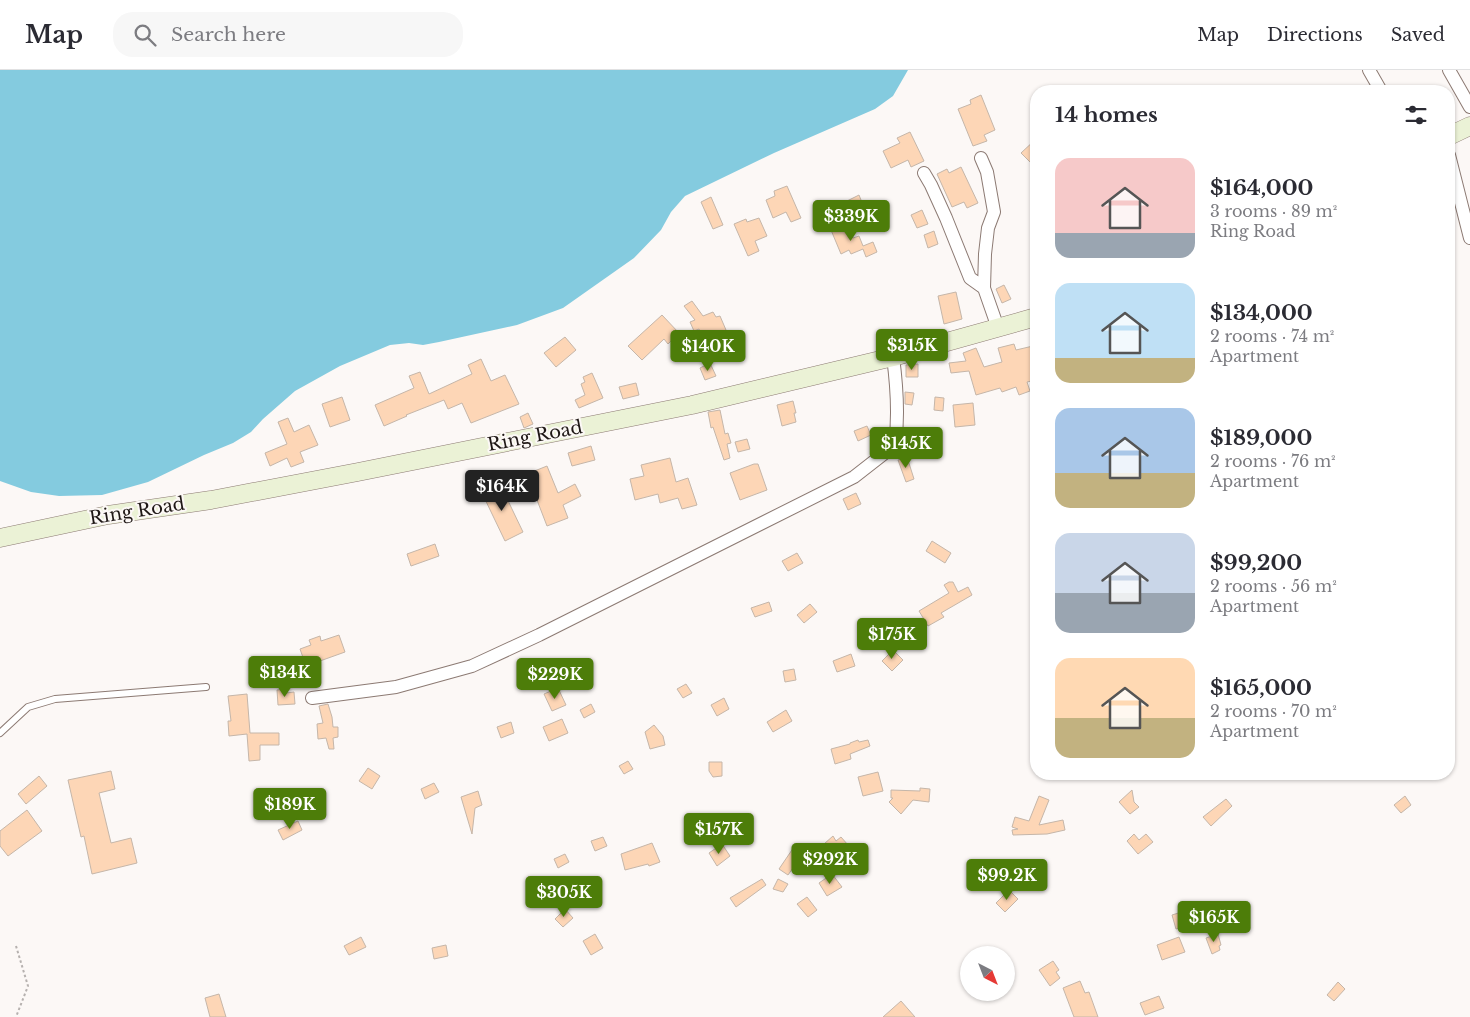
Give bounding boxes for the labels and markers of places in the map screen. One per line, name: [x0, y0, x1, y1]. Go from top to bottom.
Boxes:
pin: $339K: [816, 200, 886, 242]
pin: $315K: [877, 328, 947, 371]
pin: $140K: [673, 330, 743, 372]
pin: $145K: [871, 426, 941, 469]
pin: $164K: [467, 470, 537, 512]
pin: $175K: [857, 618, 927, 660]
pin: $134K: [250, 656, 320, 698]
pin: $229K: [520, 658, 590, 700]
pin: $189K: [255, 788, 325, 830]
pin: $157K: [684, 812, 754, 855]
pin: $292K: [795, 842, 865, 885]
pin: $99.2K: [966, 858, 1048, 901]
pin: $305K: [529, 876, 599, 918]
pin: $165K: [1179, 900, 1249, 943]

